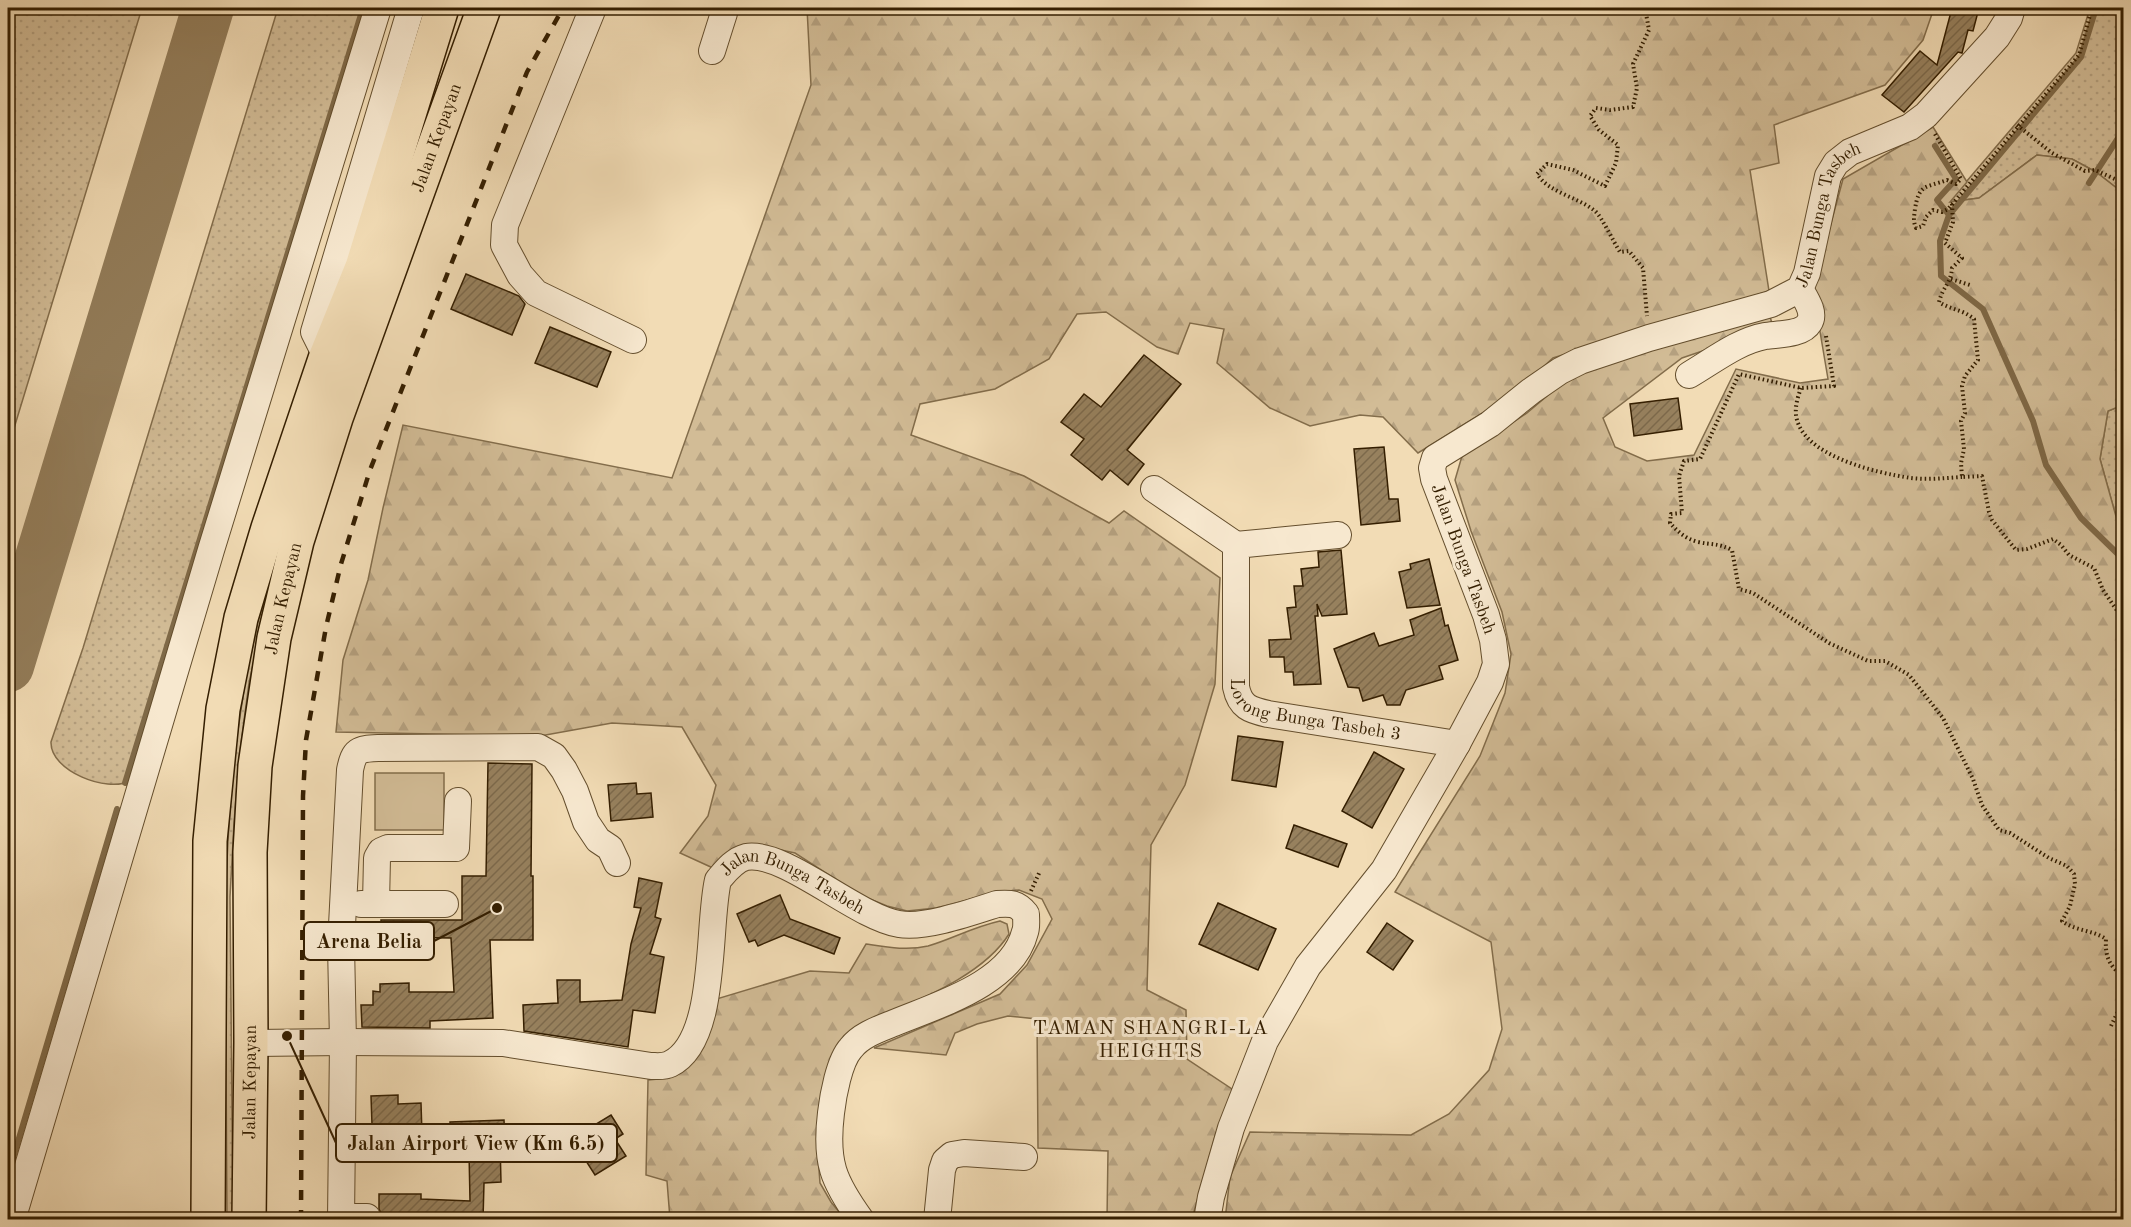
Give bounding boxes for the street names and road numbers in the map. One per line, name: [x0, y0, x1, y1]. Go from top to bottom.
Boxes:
street label: Jalan Kepayan: [409, 81, 465, 195]
street label: Jalan Bunga Tasbeh: [1793, 139, 1864, 291]
street label: Jalan Bunga Tasbeh: [1427, 481, 1499, 637]
street label: Jalan Kepayan: [263, 541, 305, 656]
street label: Lorong Bunga Tasbeh 3: [1227, 678, 1402, 744]
street label: Jalan Bunga Tasbeh: [717, 847, 868, 918]
street label: Jalan Kepayan: [241, 1024, 260, 1139]

